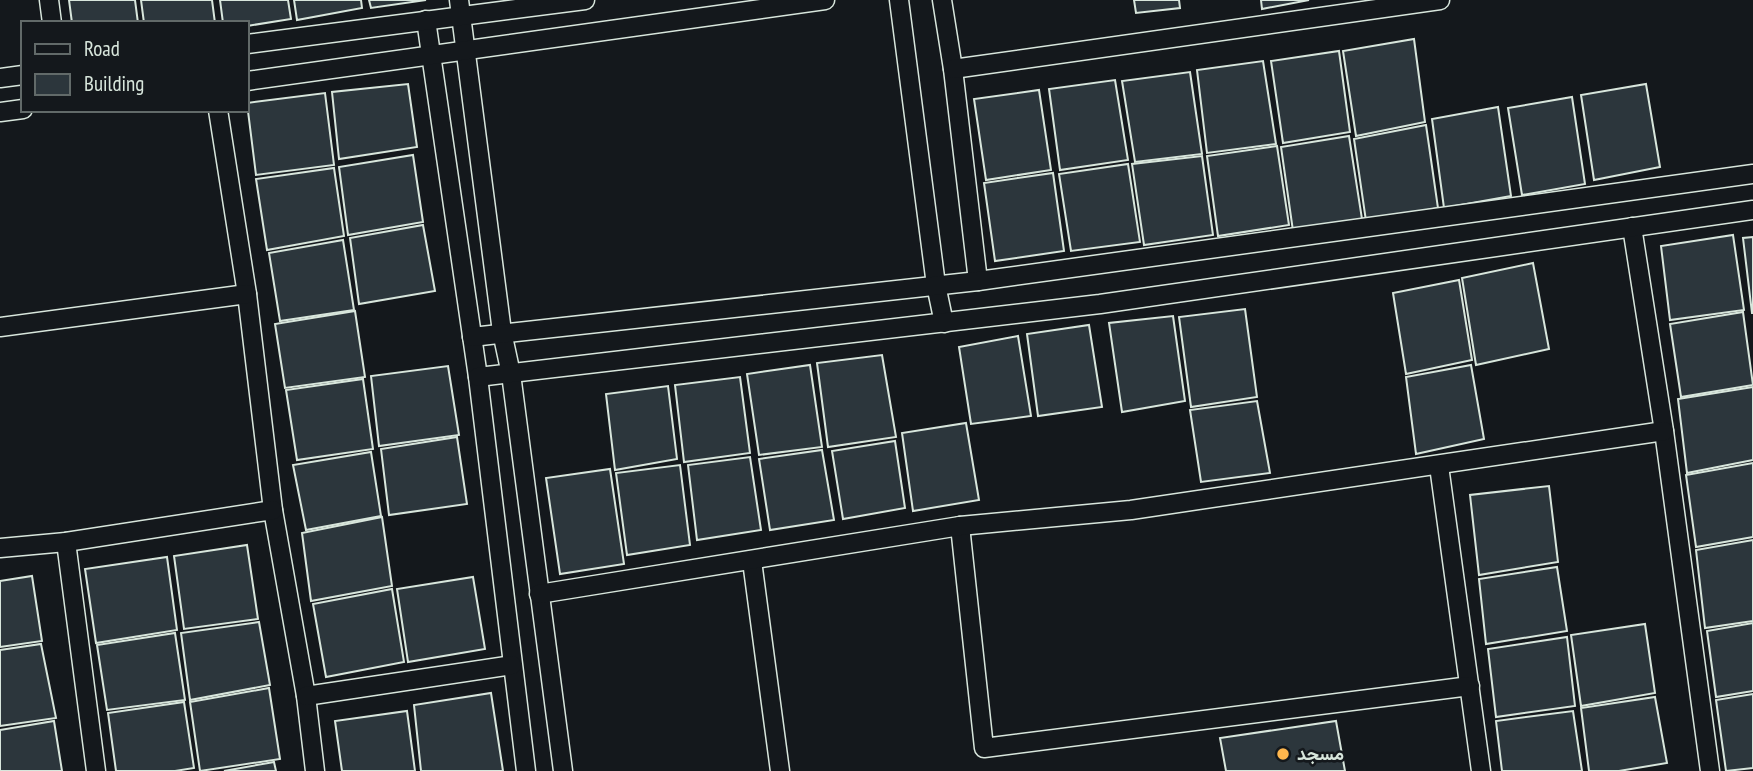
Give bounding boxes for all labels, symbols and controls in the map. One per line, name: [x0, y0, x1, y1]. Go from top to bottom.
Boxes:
legend: [21, 21, 248, 112]
text: Road: [84, 35, 120, 62]
text: Building: [84, 70, 144, 97]
place label: مسجد: [1297, 742, 1344, 765]
marker: مسجد: [1275, 746, 1291, 762]

